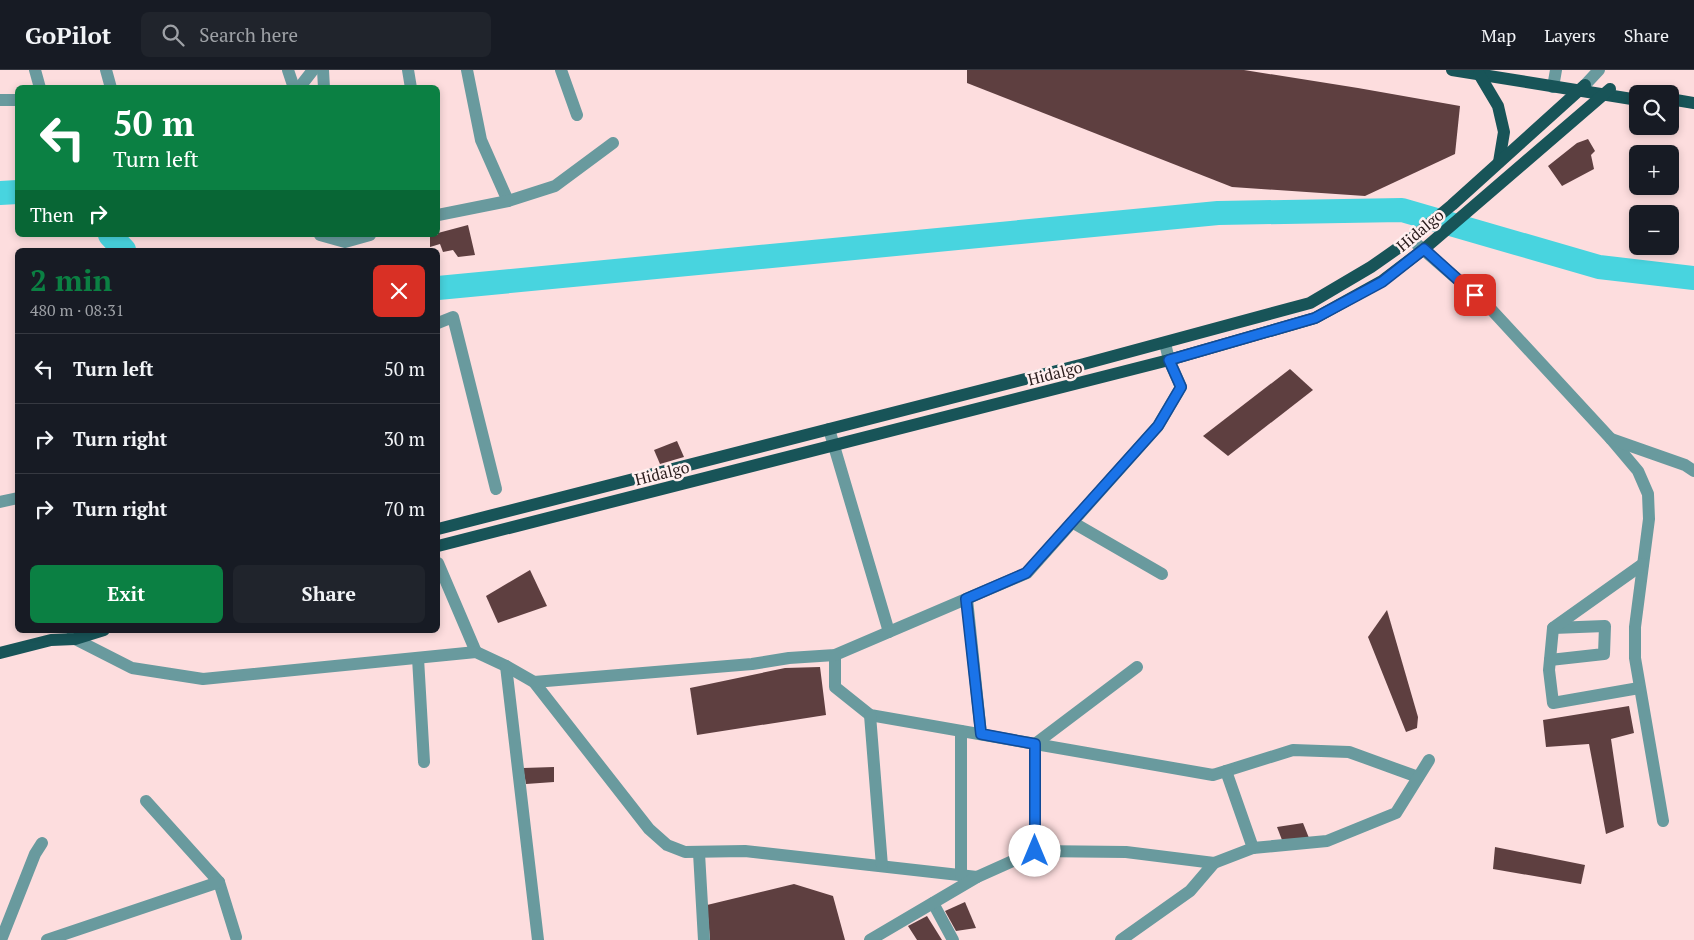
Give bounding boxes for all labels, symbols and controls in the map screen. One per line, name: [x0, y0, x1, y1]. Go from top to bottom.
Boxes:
search box: [141, 12, 491, 57]
text: GoPilot: [25, 19, 111, 51]
icon: search: [159, 21, 187, 49]
text: Search here: [199, 22, 298, 47]
text: Map: [1481, 23, 1516, 47]
text: Layers: [1544, 23, 1596, 47]
text: Share: [1624, 23, 1669, 47]
map controls: [1629, 85, 1679, 255]
button: search: [1629, 85, 1679, 135]
text: 50 m: [113, 100, 194, 146]
icon: left: [30, 105, 95, 170]
text: Turn left: [113, 144, 199, 173]
button: +: [1629, 145, 1679, 195]
icon: right: [84, 200, 112, 228]
text: Then: [30, 202, 74, 227]
street label: Hidalgo: [1392, 204, 1448, 256]
button: −: [1629, 205, 1679, 255]
text: 2 min: [30, 260, 112, 300]
button: close: [373, 265, 425, 317]
pin: [1454, 274, 1496, 316]
icon: arrive: [1461, 281, 1489, 309]
text: 480 m · 08:31: [30, 299, 124, 321]
icon: left: [30, 355, 58, 383]
text: Turn left: [73, 356, 154, 381]
text: 50 m: [384, 356, 425, 381]
street label: Hidalgo: [1025, 356, 1085, 390]
icon: right: [30, 425, 58, 453]
text: Turn right: [73, 426, 167, 451]
text: 30 m: [384, 426, 425, 451]
street label: Hidalgo: [632, 456, 692, 490]
icon: right: [30, 495, 58, 523]
text: Turn right: [73, 496, 167, 521]
text: 70 m: [384, 496, 425, 521]
button: Exit: [30, 565, 223, 623]
button: Share: [233, 565, 425, 623]
position arrow: [1008, 824, 1060, 876]

